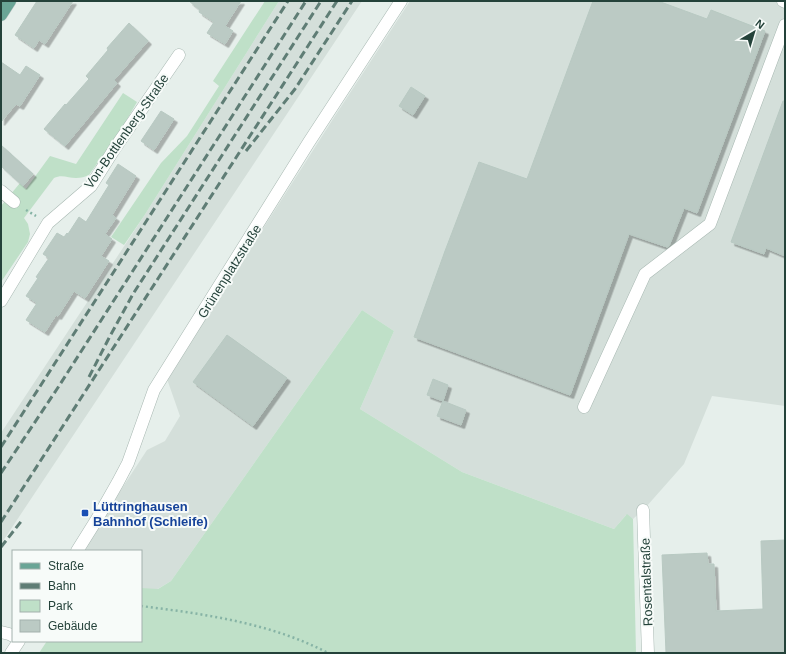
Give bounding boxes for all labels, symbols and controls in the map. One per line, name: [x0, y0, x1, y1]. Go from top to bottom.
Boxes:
north arrow: [734, 12, 774, 52]
text: N: [753, 17, 767, 31]
street label: Von-Bottlenberg-Straße: [81, 71, 172, 192]
street label: Grünenplatzstraße: [195, 222, 264, 321]
place label: Lüttringhausen Bahnhof (Schleife): [93, 499, 208, 529]
marker: Lüttringhausen Bahnhof (Schleife): [80, 508, 90, 518]
street label: Rosentalstraße: [637, 538, 656, 626]
legend: [12, 550, 142, 642]
text: Straße: [48, 559, 84, 573]
text: Bahn: [48, 579, 76, 593]
text: Park: [48, 599, 74, 613]
text: Gebäude: [48, 619, 98, 633]

